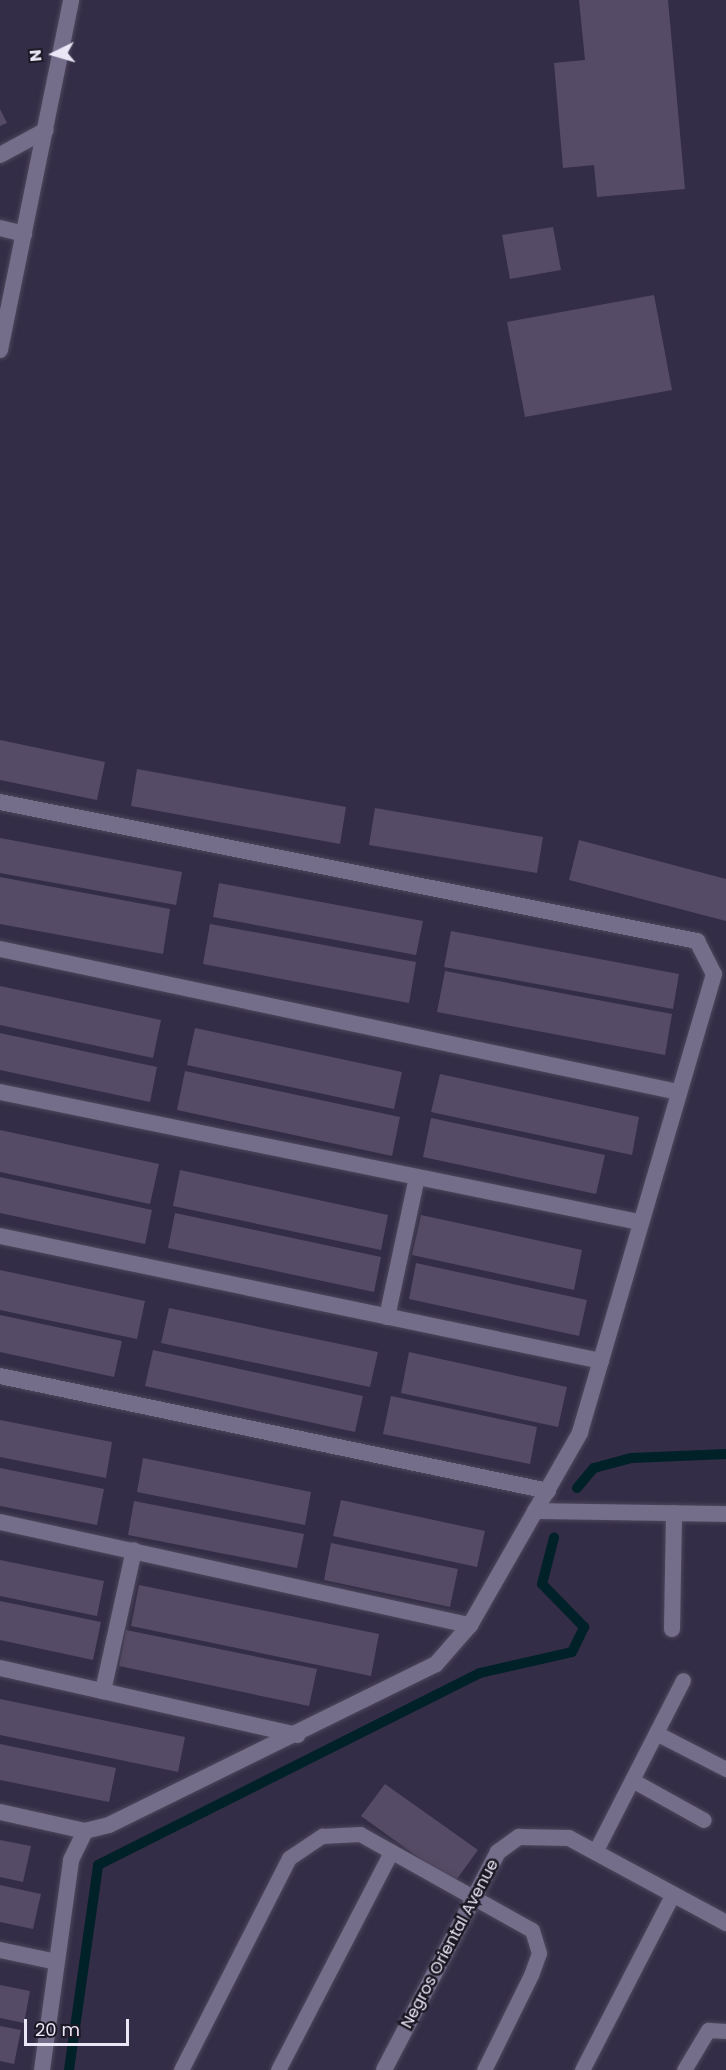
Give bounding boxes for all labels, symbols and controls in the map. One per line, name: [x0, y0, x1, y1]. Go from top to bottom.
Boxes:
north arrow: [24, 24, 84, 84]
text: N: [24, 49, 48, 63]
street label: Negros Oriental Avenue: [397, 1856, 503, 2032]
scale bar: [27, 2007, 132, 2045]
text: 20 m: [35, 2017, 80, 2042]

